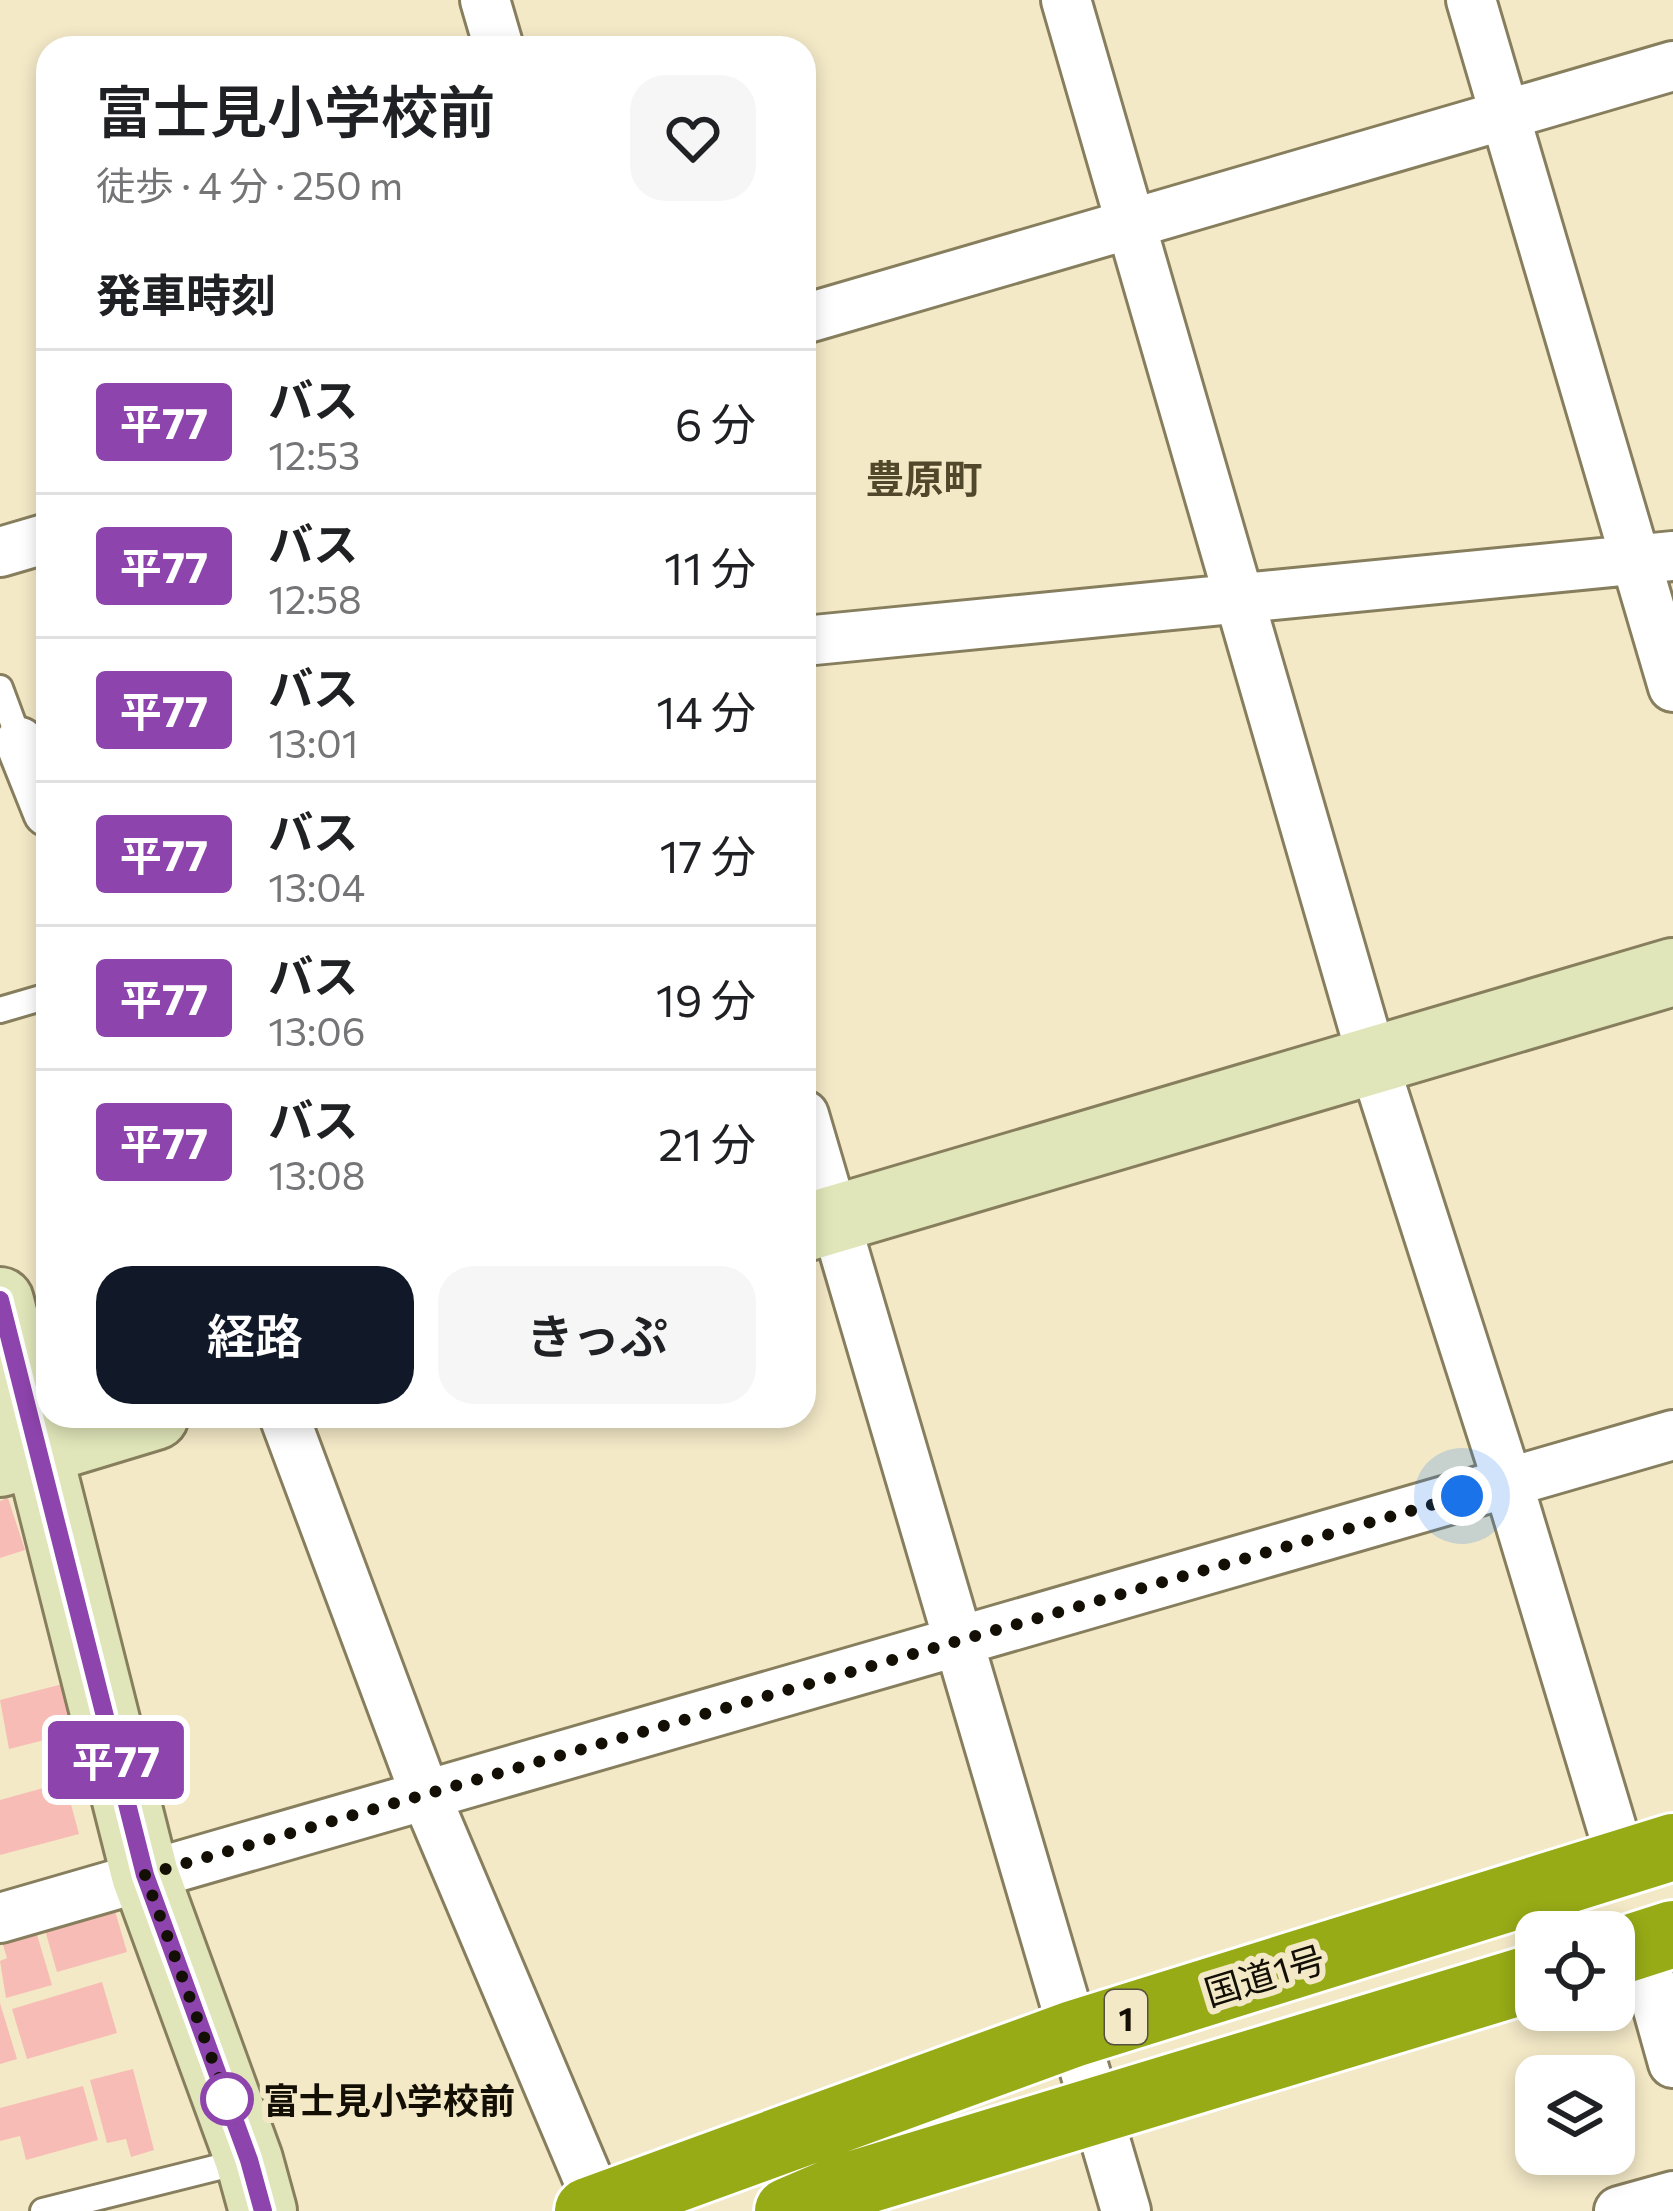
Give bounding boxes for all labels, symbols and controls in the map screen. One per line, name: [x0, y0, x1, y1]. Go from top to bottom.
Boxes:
text: 富士見小学校前: [96, 75, 495, 145]
button: heart: [630, 75, 756, 201]
text: 徒歩 · 4 分 · 250 m: [96, 160, 403, 208]
text: 発車時刻: [96, 266, 276, 321]
text: バス: [268, 371, 358, 426]
text: 6 分: [675, 395, 756, 450]
text: 平77: [120, 396, 208, 448]
text: 12:53: [268, 430, 360, 478]
district label: 豊原町: [865, 453, 983, 501]
text: バス: [268, 515, 358, 570]
text: 11 分: [664, 539, 756, 594]
text: 平77: [120, 540, 208, 592]
text: 12:58: [268, 574, 362, 622]
text: バス: [268, 659, 358, 714]
text: 14 分: [656, 683, 756, 738]
text: 平77: [120, 684, 208, 736]
text: 13:01: [268, 718, 358, 766]
text: バス: [268, 803, 358, 858]
text: 17 分: [659, 827, 756, 882]
text: 平77: [120, 828, 208, 880]
text: 13:04: [268, 862, 365, 910]
text: バス: [268, 947, 358, 1002]
text: 19 分: [656, 971, 756, 1026]
text: 平77: [120, 972, 208, 1024]
text: 13:06: [268, 1006, 365, 1054]
text: バス: [268, 1091, 358, 1146]
text: 21 分: [658, 1115, 756, 1170]
text: 平77: [120, 1116, 208, 1168]
text: 13:08: [268, 1150, 365, 1198]
button: 経路: [96, 1266, 414, 1404]
button: きっぷ: [438, 1266, 756, 1404]
your location: [1432, 1466, 1492, 1526]
line badge: 平77: [47, 1721, 185, 1799]
text: 平77: [72, 1734, 160, 1786]
map controls: [1515, 1911, 1635, 2175]
button: locate: [1515, 1911, 1635, 2031]
street label: 国道1号: [1199, 1935, 1329, 2013]
road number: 1: [1105, 1990, 1147, 2044]
button: layers: [1515, 2055, 1635, 2175]
marker: 富士見小学校前: [202, 2074, 252, 2124]
place label: 富士見小学校前: [263, 2077, 515, 2121]

